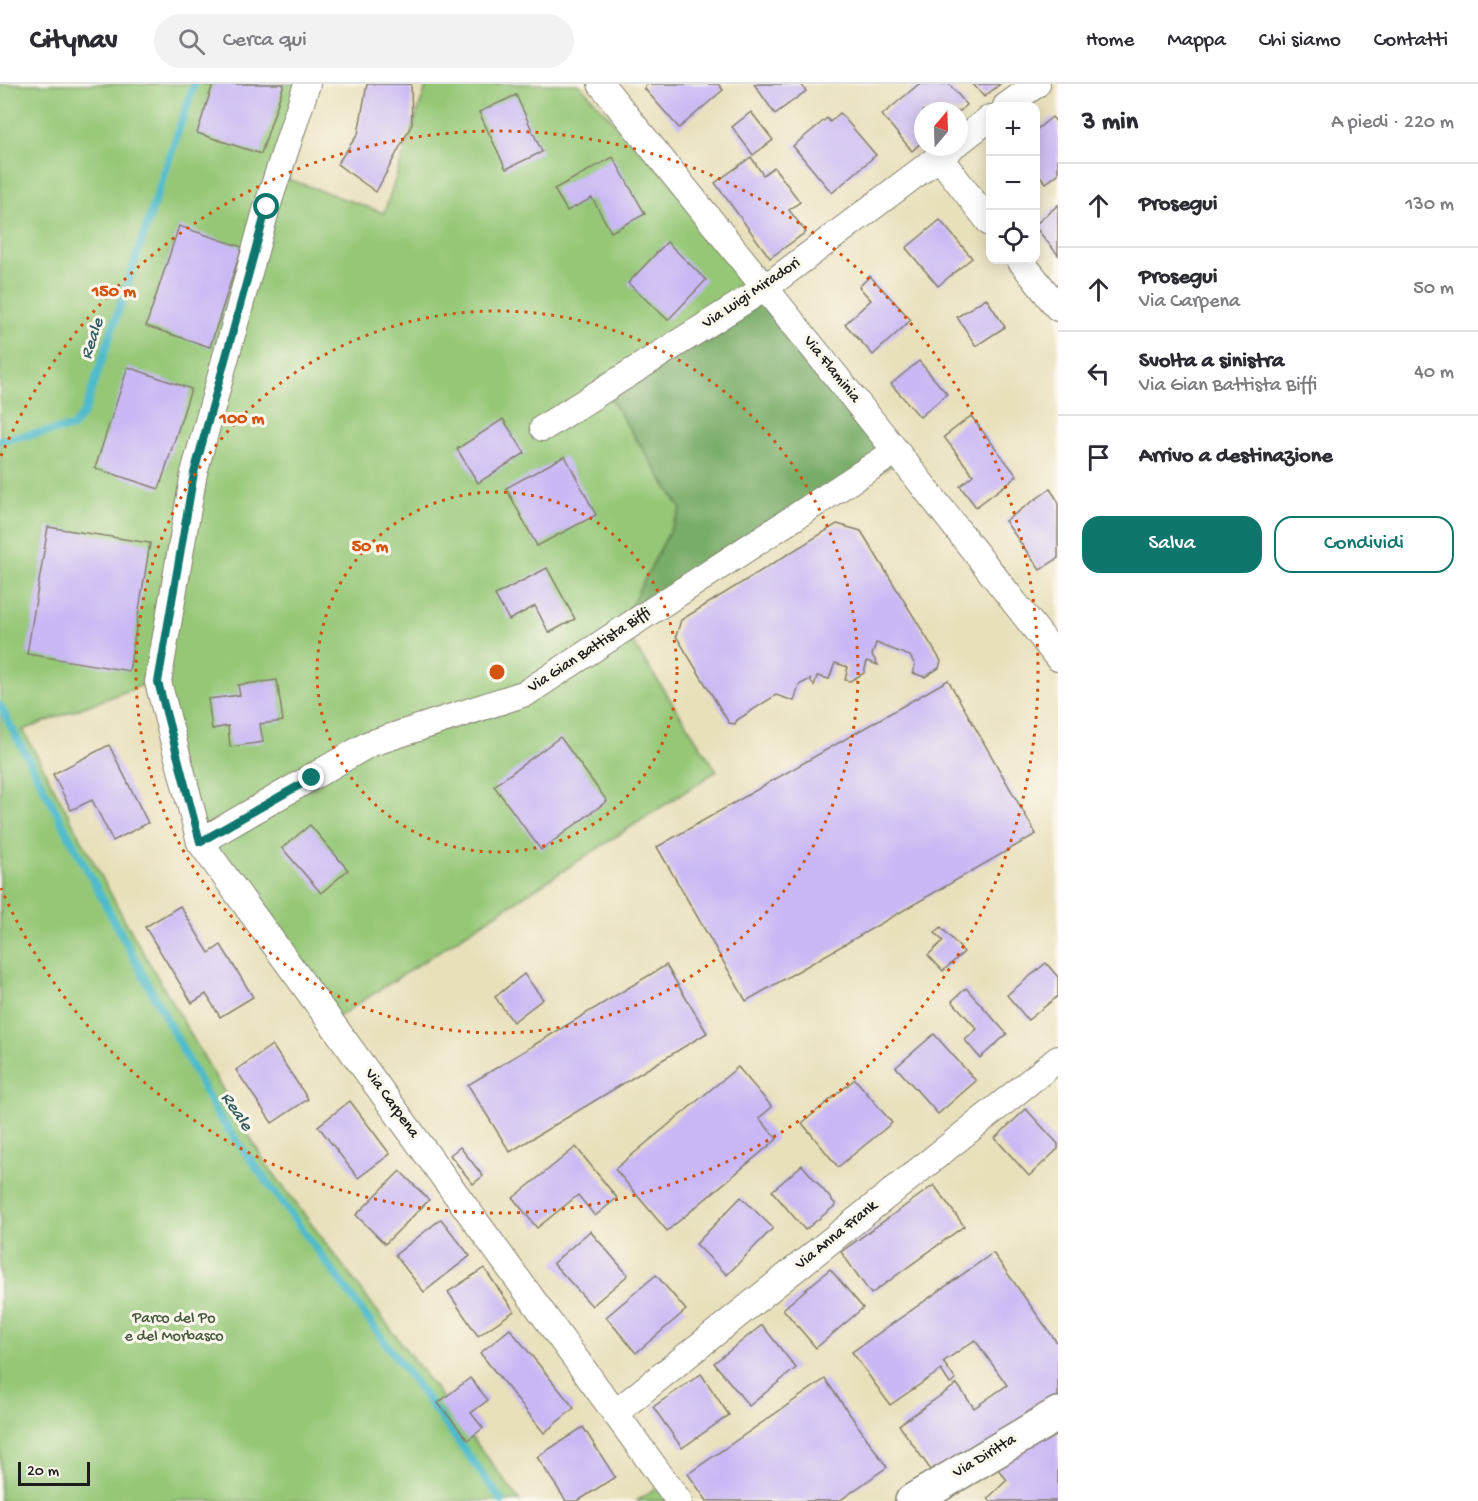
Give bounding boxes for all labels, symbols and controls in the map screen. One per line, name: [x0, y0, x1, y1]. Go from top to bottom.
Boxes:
search box: [154, 14, 574, 68]
text: Citynav: [30, 25, 118, 58]
icon: search: [175, 25, 208, 58]
text: Cerca qui: [223, 28, 307, 54]
text: Home: [1086, 29, 1134, 54]
text: Mappa: [1167, 29, 1226, 54]
text: Chi siamo: [1259, 29, 1341, 54]
text: Contatti: [1374, 29, 1448, 54]
north arrow: [914, 102, 968, 156]
map controls: [986, 102, 1040, 264]
button: +: [986, 102, 1040, 156]
text: 3 min: [1082, 108, 1138, 139]
text: A piedi · 220 m: [1331, 112, 1454, 135]
button: −: [986, 156, 1040, 210]
icon: ahead: [1082, 189, 1115, 222]
text: Prosegui: [1139, 192, 1217, 218]
route start: [253, 193, 279, 219]
text: 130 m: [1405, 194, 1454, 217]
button: locate: [986, 210, 1040, 264]
street label: Via Luigi Miradori: [699, 254, 805, 334]
text: Prosegui: [1139, 265, 1217, 291]
icon: ahead: [1082, 273, 1115, 306]
text: 50 m: [1413, 278, 1454, 301]
text: 150 m: [91, 282, 136, 303]
text: Via Carpena: [1139, 291, 1240, 314]
water label: Reale: [77, 315, 110, 362]
street label: Via Flaminia: [798, 332, 864, 408]
text: Svolta a sinistra: [1139, 349, 1284, 375]
icon: left: [1082, 357, 1115, 390]
text: 40 m: [1414, 362, 1454, 385]
text: Via Gian Battista Biffi: [1139, 375, 1317, 398]
text: 100 m: [219, 409, 265, 430]
icon: arrive: [1082, 441, 1115, 474]
text: Arrivo a destinazione: [1139, 444, 1333, 470]
button: Salva: [1082, 516, 1262, 573]
button: Condividi: [1274, 516, 1454, 573]
text: 50 m: [352, 537, 389, 558]
street label: Via Gian Battista Biffi: [524, 604, 655, 698]
centre of rings: [487, 662, 507, 682]
route end: [298, 764, 324, 790]
street label: Via Carpena: [359, 1065, 423, 1143]
water label: Reale: [216, 1089, 257, 1136]
street label: Via Anna Frank: [791, 1196, 883, 1275]
park label: Parco del Po e del Morbasco: [124, 1310, 224, 1347]
street label: Via Diritta: [949, 1430, 1021, 1484]
scale bar: [18, 1459, 90, 1486]
text: 20 m: [27, 1463, 59, 1482]

